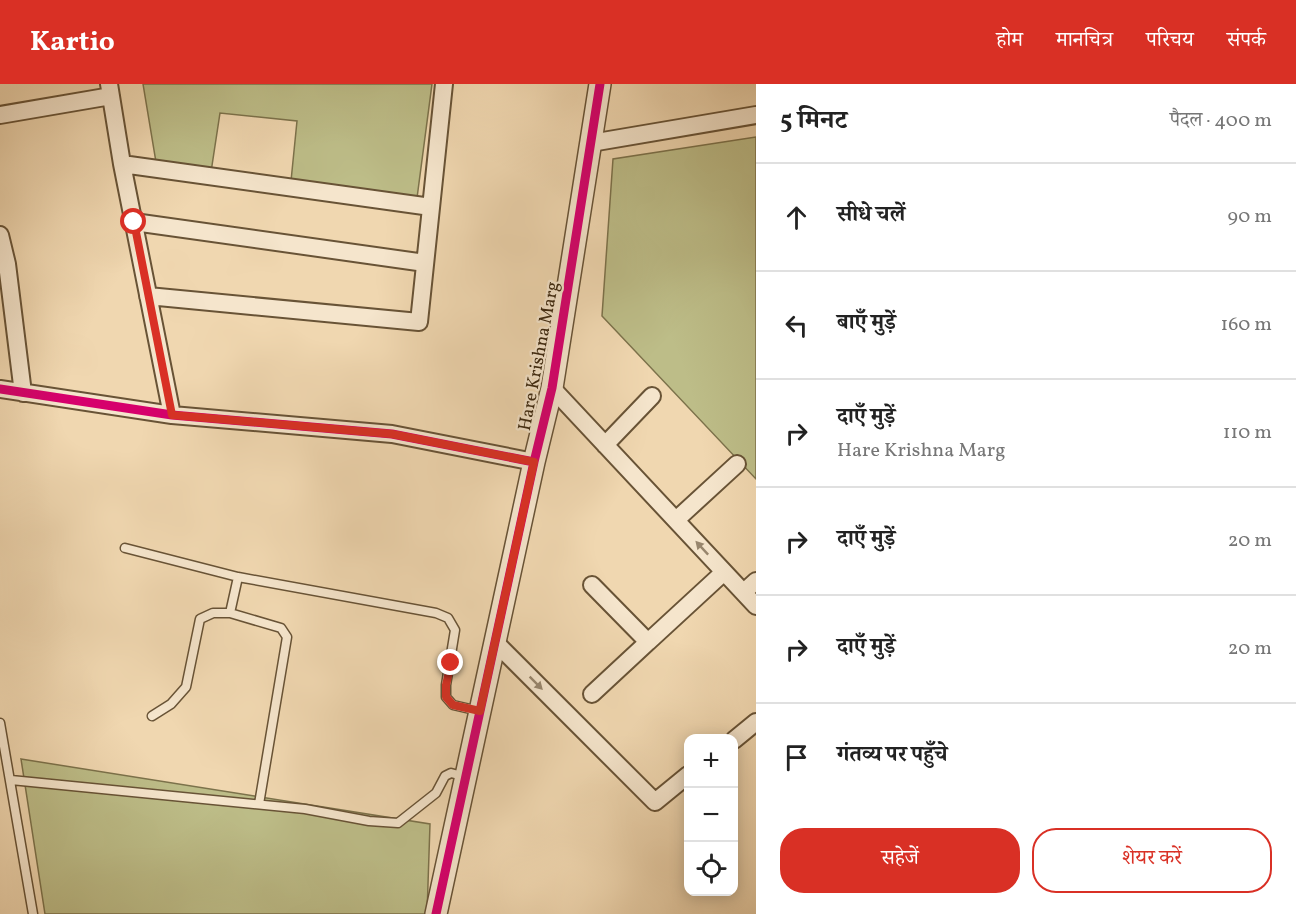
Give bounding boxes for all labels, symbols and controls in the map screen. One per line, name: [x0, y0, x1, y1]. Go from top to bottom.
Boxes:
text: Kartio: [30, 23, 115, 62]
text: होम: [996, 26, 1023, 55]
text: मानचित्र: [1056, 26, 1113, 55]
text: परिचय: [1146, 26, 1194, 55]
text: संपर्क: [1227, 26, 1266, 55]
text: 5 मिनट: [780, 103, 847, 139]
text: पैदल · 400 m: [1170, 107, 1272, 135]
text: सीधे चलें: [837, 200, 905, 231]
icon: ahead: [780, 201, 813, 234]
text: 90 m: [1228, 203, 1272, 231]
route start: [120, 208, 146, 234]
street label: Hare Krishna Marg: [513, 280, 566, 433]
text: बाएँ मुड़ें: [837, 308, 896, 339]
icon: left: [780, 309, 813, 342]
text: 160 m: [1220, 311, 1272, 339]
text: दाएँ मुड़ें: [837, 402, 895, 433]
icon: right: [780, 417, 813, 450]
text: 110 m: [1223, 419, 1272, 447]
text: Hare Krishna Marg: [837, 437, 1005, 465]
text: दाएँ मुड़ें: [837, 524, 895, 555]
icon: right: [780, 525, 813, 558]
text: 20 m: [1228, 527, 1272, 555]
one-way arrow: [695, 541, 709, 555]
text: दाएँ मुड़ें: [837, 632, 895, 663]
icon: right: [780, 633, 813, 666]
text: 20 m: [1228, 635, 1272, 663]
route end: [437, 649, 463, 675]
one-way arrow: [529, 676, 543, 690]
map controls: [684, 734, 738, 896]
button: +: [684, 734, 738, 788]
text: गंतव्य पर पहुँचे: [837, 740, 948, 771]
icon: arrive: [780, 741, 813, 774]
button: −: [684, 788, 738, 842]
button: सहेजें: [780, 828, 1020, 893]
button: शेयर करें: [1032, 828, 1272, 893]
button: locate: [684, 842, 738, 896]

